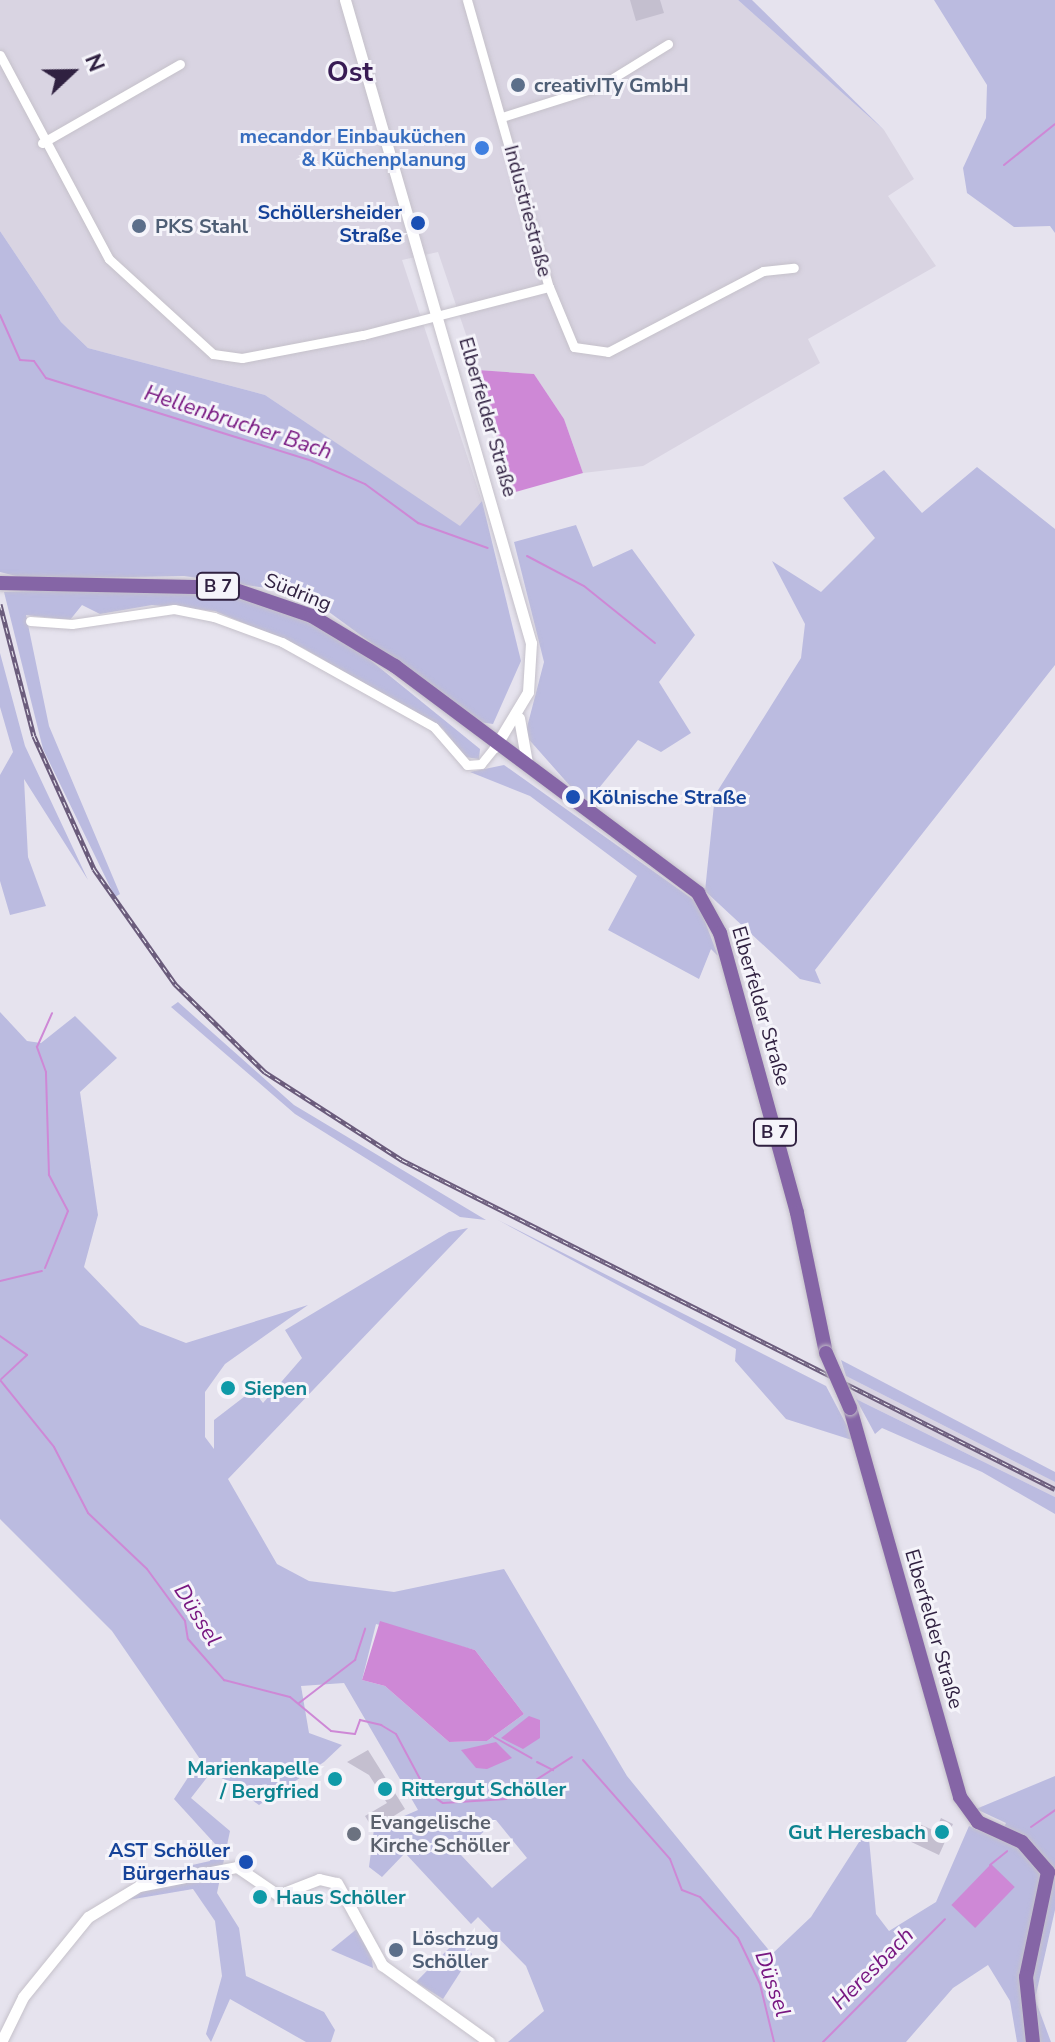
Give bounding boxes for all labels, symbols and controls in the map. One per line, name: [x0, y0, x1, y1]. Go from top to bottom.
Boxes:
north arrow: [32, 32, 112, 112]
text: N: [77, 50, 111, 76]
district label: Ost: [327, 55, 373, 89]
place label: creativITy GmbH: [534, 73, 689, 97]
marker: creativITy GmbH: [509, 76, 527, 94]
place label: mecandor Einbauküchen & Küchenplanung: [240, 124, 466, 171]
marker: mecandor Einbauküchen & Küchenplanung: [473, 139, 491, 157]
street label: Industriestraße: [499, 142, 557, 280]
place label: Schöllersheider Straße: [257, 200, 402, 247]
place label: PKS Stahl: [155, 214, 248, 238]
marker: Schöllersheider Straße: [409, 214, 427, 232]
marker: PKS Stahl: [130, 217, 148, 235]
street label: Elberfelder Straße: [454, 334, 522, 500]
water label: Hellenbrucher Bach: [141, 380, 335, 466]
street label: Südring: [261, 568, 335, 616]
road number: B 7: [194, 572, 242, 600]
place label: Kölnische Straße: [589, 785, 747, 809]
marker: Kölnische Straße: [564, 788, 582, 806]
street label: Elberfelder Straße: [727, 923, 795, 1089]
road number: B 7: [751, 1118, 799, 1146]
place label: Siepen: [244, 1376, 307, 1400]
marker: Siepen: [219, 1379, 237, 1397]
street label: Elberfelder Straße: [900, 1546, 968, 1712]
water label: Düssel: [168, 1579, 226, 1651]
place label: Marienkapelle / Bergfried: [187, 1756, 319, 1803]
marker: Marienkapelle / Bergfried: [326, 1770, 344, 1788]
place label: Rittergut Schöller: [401, 1777, 566, 1801]
marker: Rittergut Schöller: [376, 1780, 394, 1798]
place label: Evangelische Kirche Schöller: [370, 1810, 510, 1857]
place label: Gut Heresbach: [788, 1820, 926, 1844]
marker: Gut Heresbach: [933, 1823, 951, 1841]
marker: Evangelische Kirche Schöller: [345, 1825, 363, 1843]
place label: AST Schöller Bürgerhaus: [109, 1838, 230, 1885]
marker: AST Schöller Bürgerhaus: [237, 1853, 255, 1871]
place label: Haus Schöller: [276, 1885, 406, 1909]
marker: Haus Schöller: [251, 1888, 269, 1906]
water label: Heresbach: [826, 1922, 920, 2016]
place label: Löschzug Schöller: [412, 1926, 499, 1973]
marker: Löschzug Schöller: [387, 1941, 405, 1959]
water label: Düssel: [748, 1948, 796, 2020]

